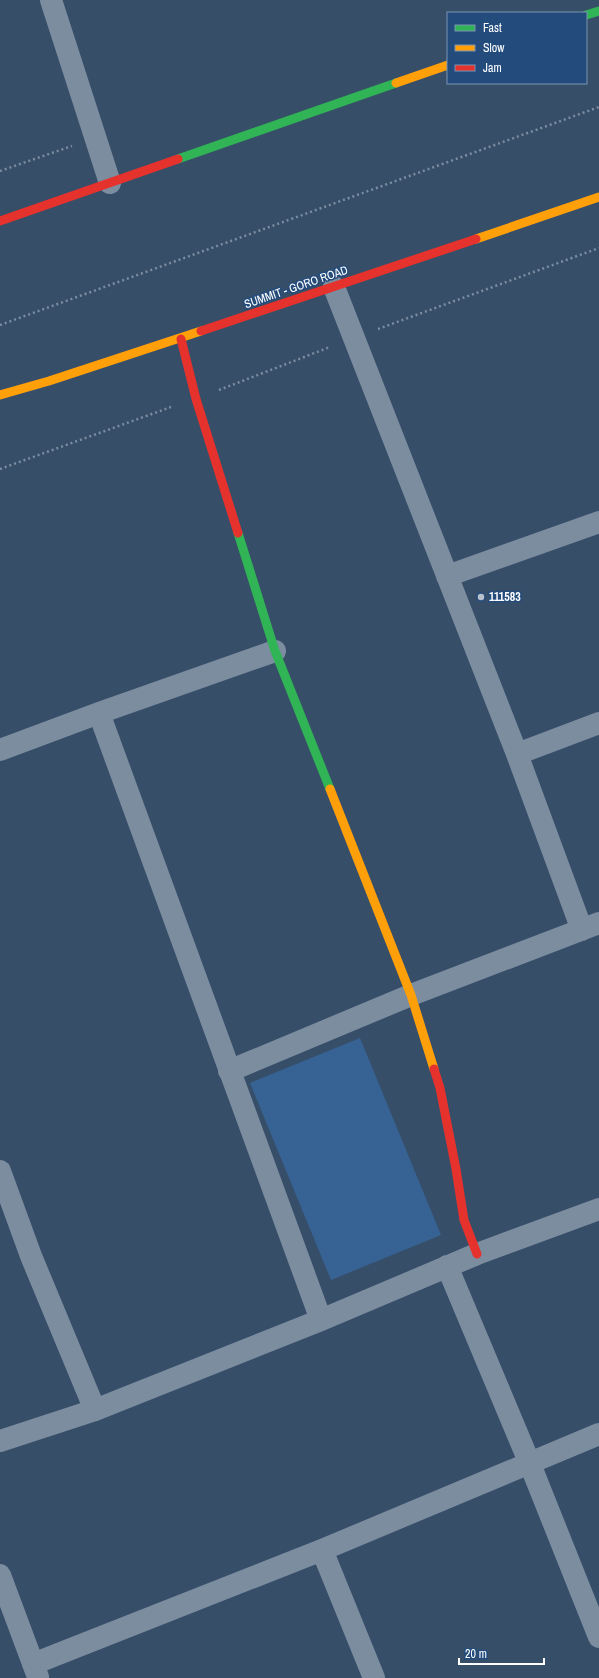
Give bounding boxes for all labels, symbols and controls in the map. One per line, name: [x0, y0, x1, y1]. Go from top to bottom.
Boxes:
legend: [447, 12, 587, 84]
text: Fast: [483, 20, 502, 36]
text: Slow: [483, 40, 505, 56]
text: Jam: [483, 60, 502, 76]
street label: SUMMIT - GORO ROAD: [242, 262, 350, 312]
place label: 111583: [489, 589, 521, 605]
marker: 111583: [476, 592, 486, 602]
scale bar: [459, 1640, 544, 1666]
text: 20 m: [465, 1646, 487, 1662]

